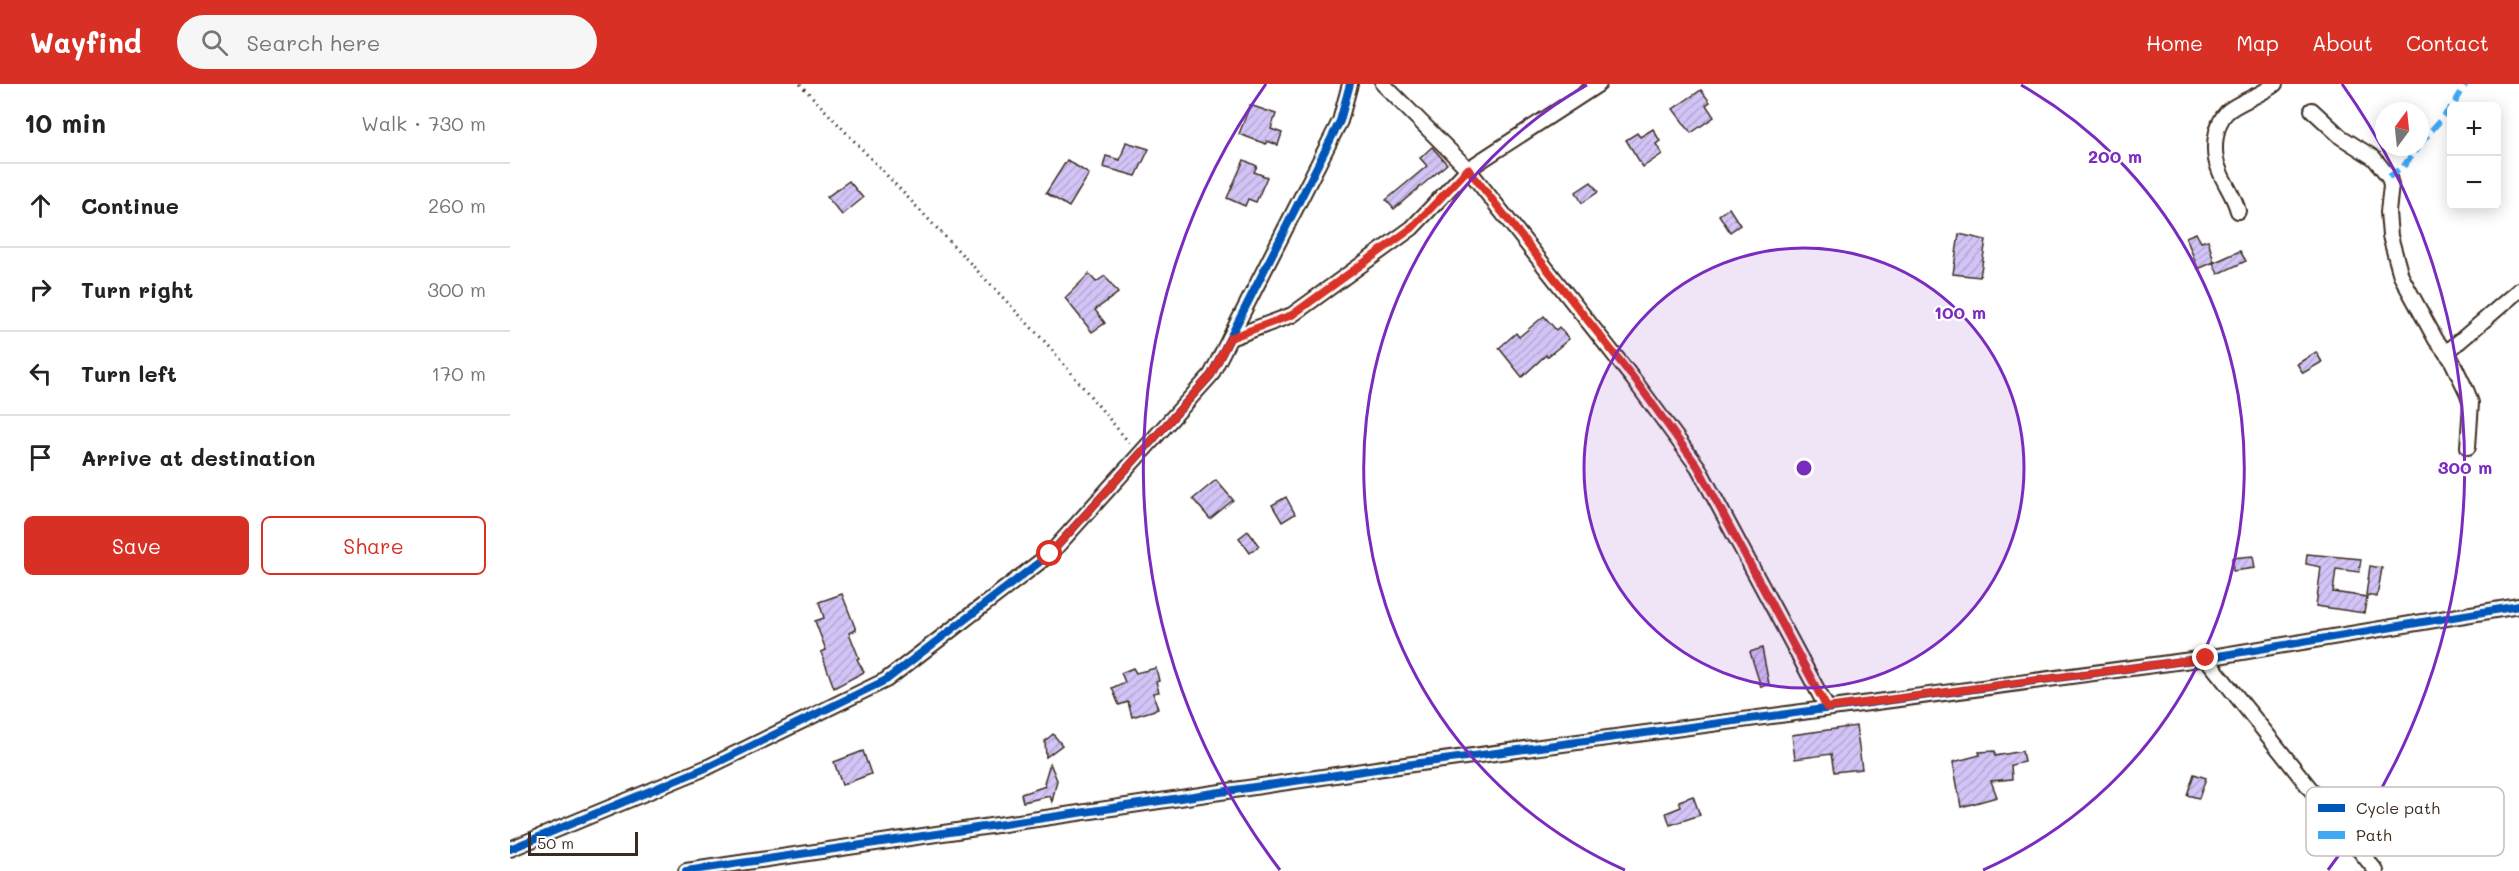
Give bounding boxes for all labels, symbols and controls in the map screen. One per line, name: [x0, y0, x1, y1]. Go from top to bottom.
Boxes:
search box: [177, 15, 597, 69]
text: Wayfind: [30, 24, 141, 60]
icon: search: [198, 26, 231, 59]
text: Search here: [246, 28, 380, 57]
text: Home: [2146, 29, 2203, 56]
text: Map: [2236, 29, 2279, 56]
text: About: [2312, 29, 2373, 56]
text: Contact: [2406, 29, 2489, 56]
north arrow: [2375, 102, 2429, 156]
map controls: [2447, 102, 2501, 210]
button: +: [2447, 102, 2501, 156]
text: 10 min: [24, 106, 106, 140]
text: Walk · 730 m: [361, 110, 486, 136]
text: 200 m: [2088, 144, 2142, 168]
button: −: [2447, 156, 2501, 210]
icon: ahead: [24, 189, 57, 222]
text: Continue: [81, 191, 179, 220]
text: 260 m: [428, 192, 486, 218]
icon: right: [24, 273, 57, 306]
text: Turn right: [81, 275, 193, 304]
text: 300 m: [427, 276, 486, 302]
text: 100 m: [1934, 300, 1986, 324]
icon: left: [24, 357, 57, 390]
text: Turn left: [81, 359, 177, 388]
text: 170 m: [431, 360, 486, 386]
icon: arrive: [24, 441, 57, 474]
text: Arrive at destination: [81, 443, 316, 472]
text: 300 m: [2438, 455, 2492, 479]
centre of rings: [1794, 458, 1814, 478]
button: Save: [24, 516, 249, 575]
button: Share: [261, 516, 486, 575]
route start: [1036, 540, 1062, 566]
route end: [2192, 644, 2218, 670]
legend: [2306, 787, 2504, 856]
text: Cycle path: [2356, 797, 2440, 818]
text: Path: [2356, 824, 2392, 845]
scale bar: [528, 829, 638, 856]
text: 50 m: [537, 832, 574, 853]

